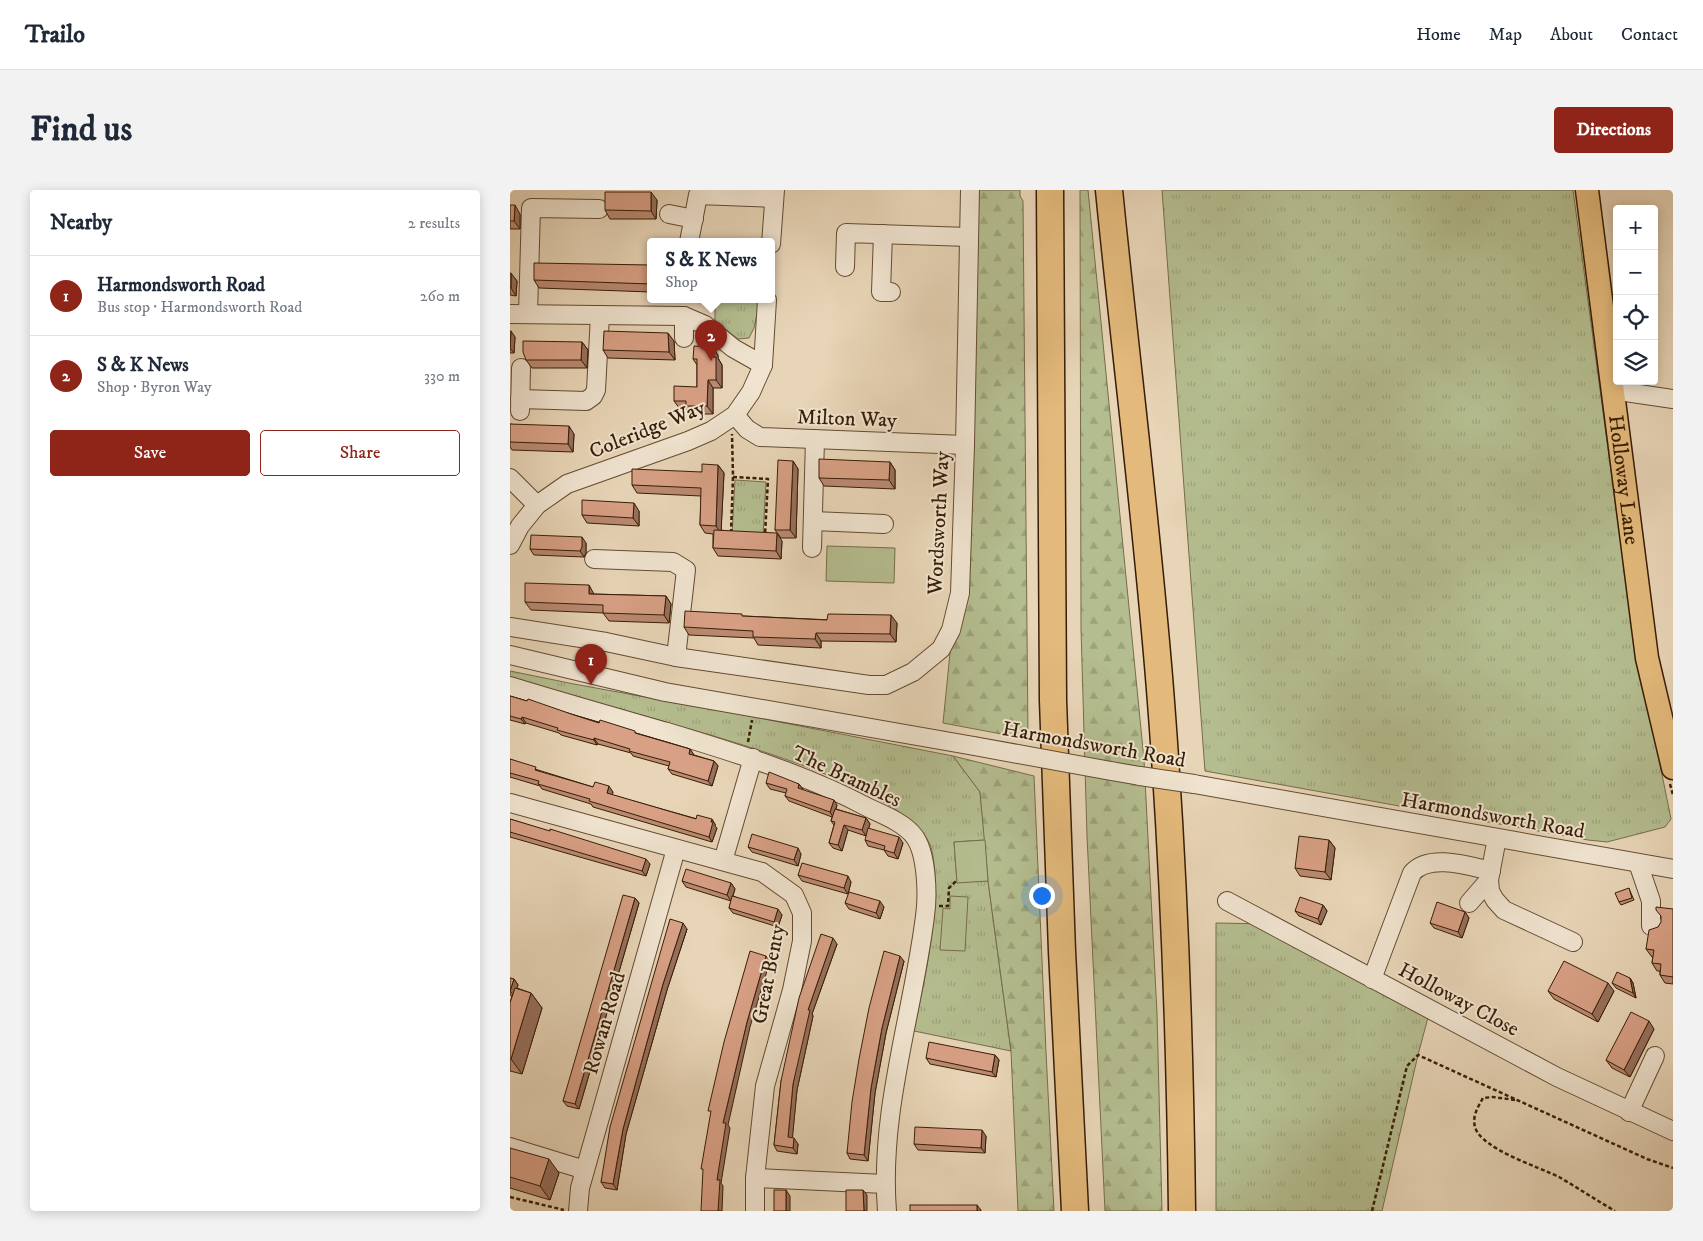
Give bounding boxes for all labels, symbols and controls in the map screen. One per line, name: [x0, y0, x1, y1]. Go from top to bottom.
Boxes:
text: Trailo: [25, 20, 85, 50]
text: Home: [1416, 24, 1461, 46]
text: Map: [1489, 24, 1522, 46]
text: About: [1550, 24, 1593, 46]
text: Contact: [1621, 24, 1678, 46]
button: Directions: [1554, 107, 1673, 153]
text: Find us: [30, 108, 132, 152]
map controls: [1613, 205, 1658, 385]
button: +: [1613, 205, 1658, 250]
text: Nearby: [50, 210, 112, 236]
text: 2 results: [408, 213, 460, 233]
popup: [647, 238, 775, 303]
text: S & K News: [665, 249, 757, 272]
button: −: [1613, 250, 1658, 295]
text: Shop: [665, 272, 698, 292]
text: Harmondsworth Road: [97, 274, 265, 297]
text: 1: [63, 286, 69, 306]
text: 260 m: [420, 286, 460, 306]
button: locate: [1613, 295, 1658, 340]
text: Bus stop · Harmondsworth Road: [97, 297, 302, 317]
pin: 2: [695, 320, 727, 361]
button: layers: [1613, 340, 1658, 385]
text: S & K News: [97, 354, 189, 377]
text: 2: [62, 366, 70, 386]
text: 330 m: [424, 366, 460, 386]
text: Shop · Byron Way: [97, 377, 212, 397]
street label: Coleridge Way: [586, 394, 710, 465]
street label: Milton Way: [797, 404, 898, 434]
street label: Holloway Lane: [1602, 413, 1644, 546]
button: Save: [50, 430, 250, 476]
button: Share: [260, 430, 460, 476]
street label: Wordsworth Way: [922, 449, 956, 597]
pin: 1: [575, 644, 607, 685]
street label: Harmondsworth Road: [1000, 716, 1188, 774]
street label: The Brambles: [788, 740, 905, 813]
street label: Harmondsworth Road: [1399, 787, 1587, 845]
your location: [1029, 883, 1055, 909]
street label: Great Benty: [747, 921, 792, 1026]
street label: Holloway Close: [1394, 957, 1524, 1043]
street label: Rowan Road: [578, 969, 632, 1077]

